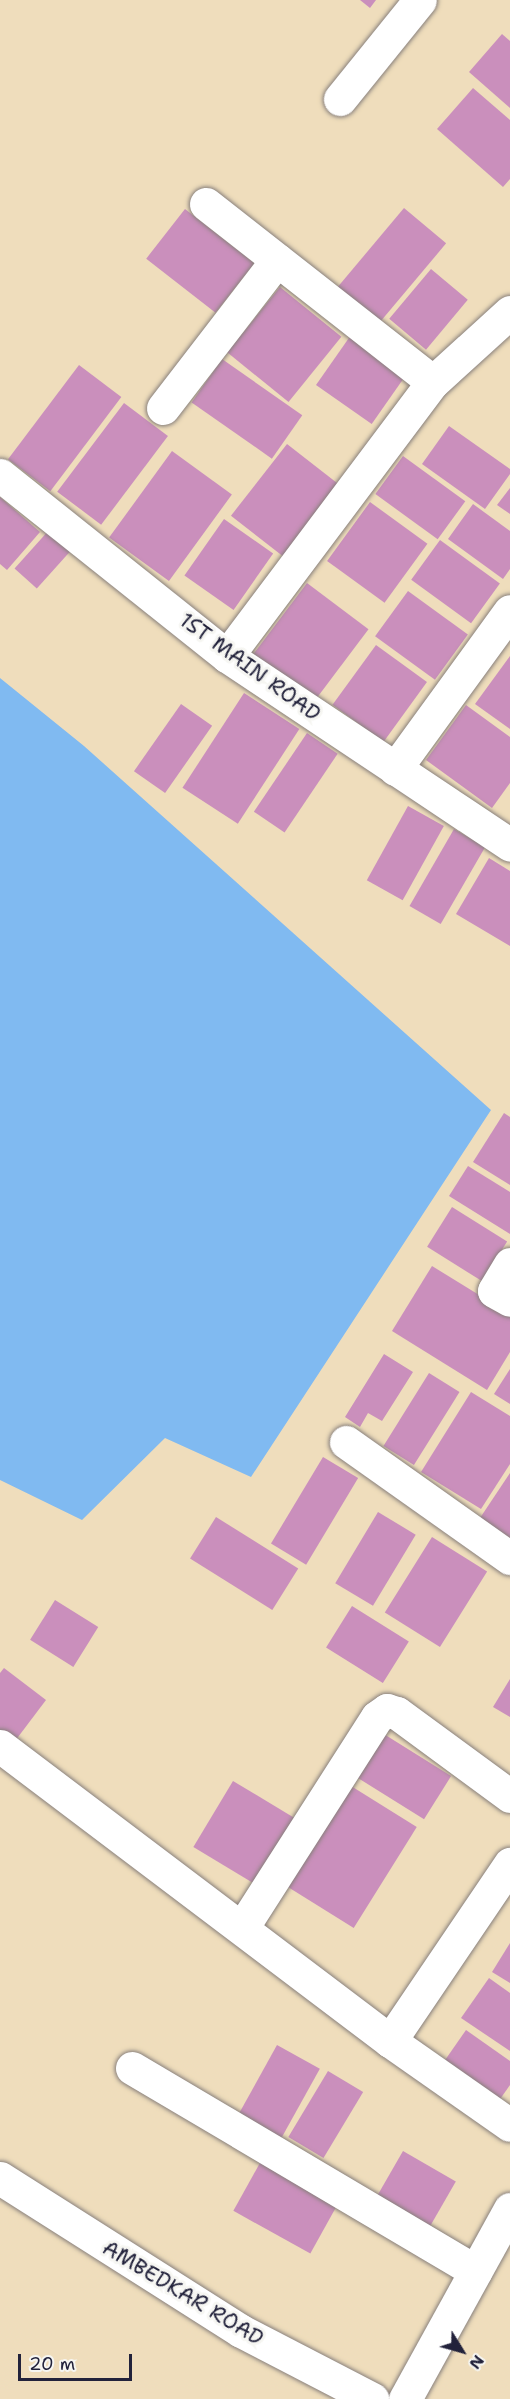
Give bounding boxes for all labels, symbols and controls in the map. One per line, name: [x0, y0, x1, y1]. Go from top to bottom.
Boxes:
street label: 1ST MAIN ROAD: [175, 608, 325, 726]
street label: AMBEDKAR ROAD: [98, 2235, 268, 2351]
north arrow: [432, 2321, 492, 2381]
scale bar: [21, 2342, 135, 2380]
text: N: [465, 2351, 489, 2374]
text: 20 m: [29, 2352, 75, 2376]

